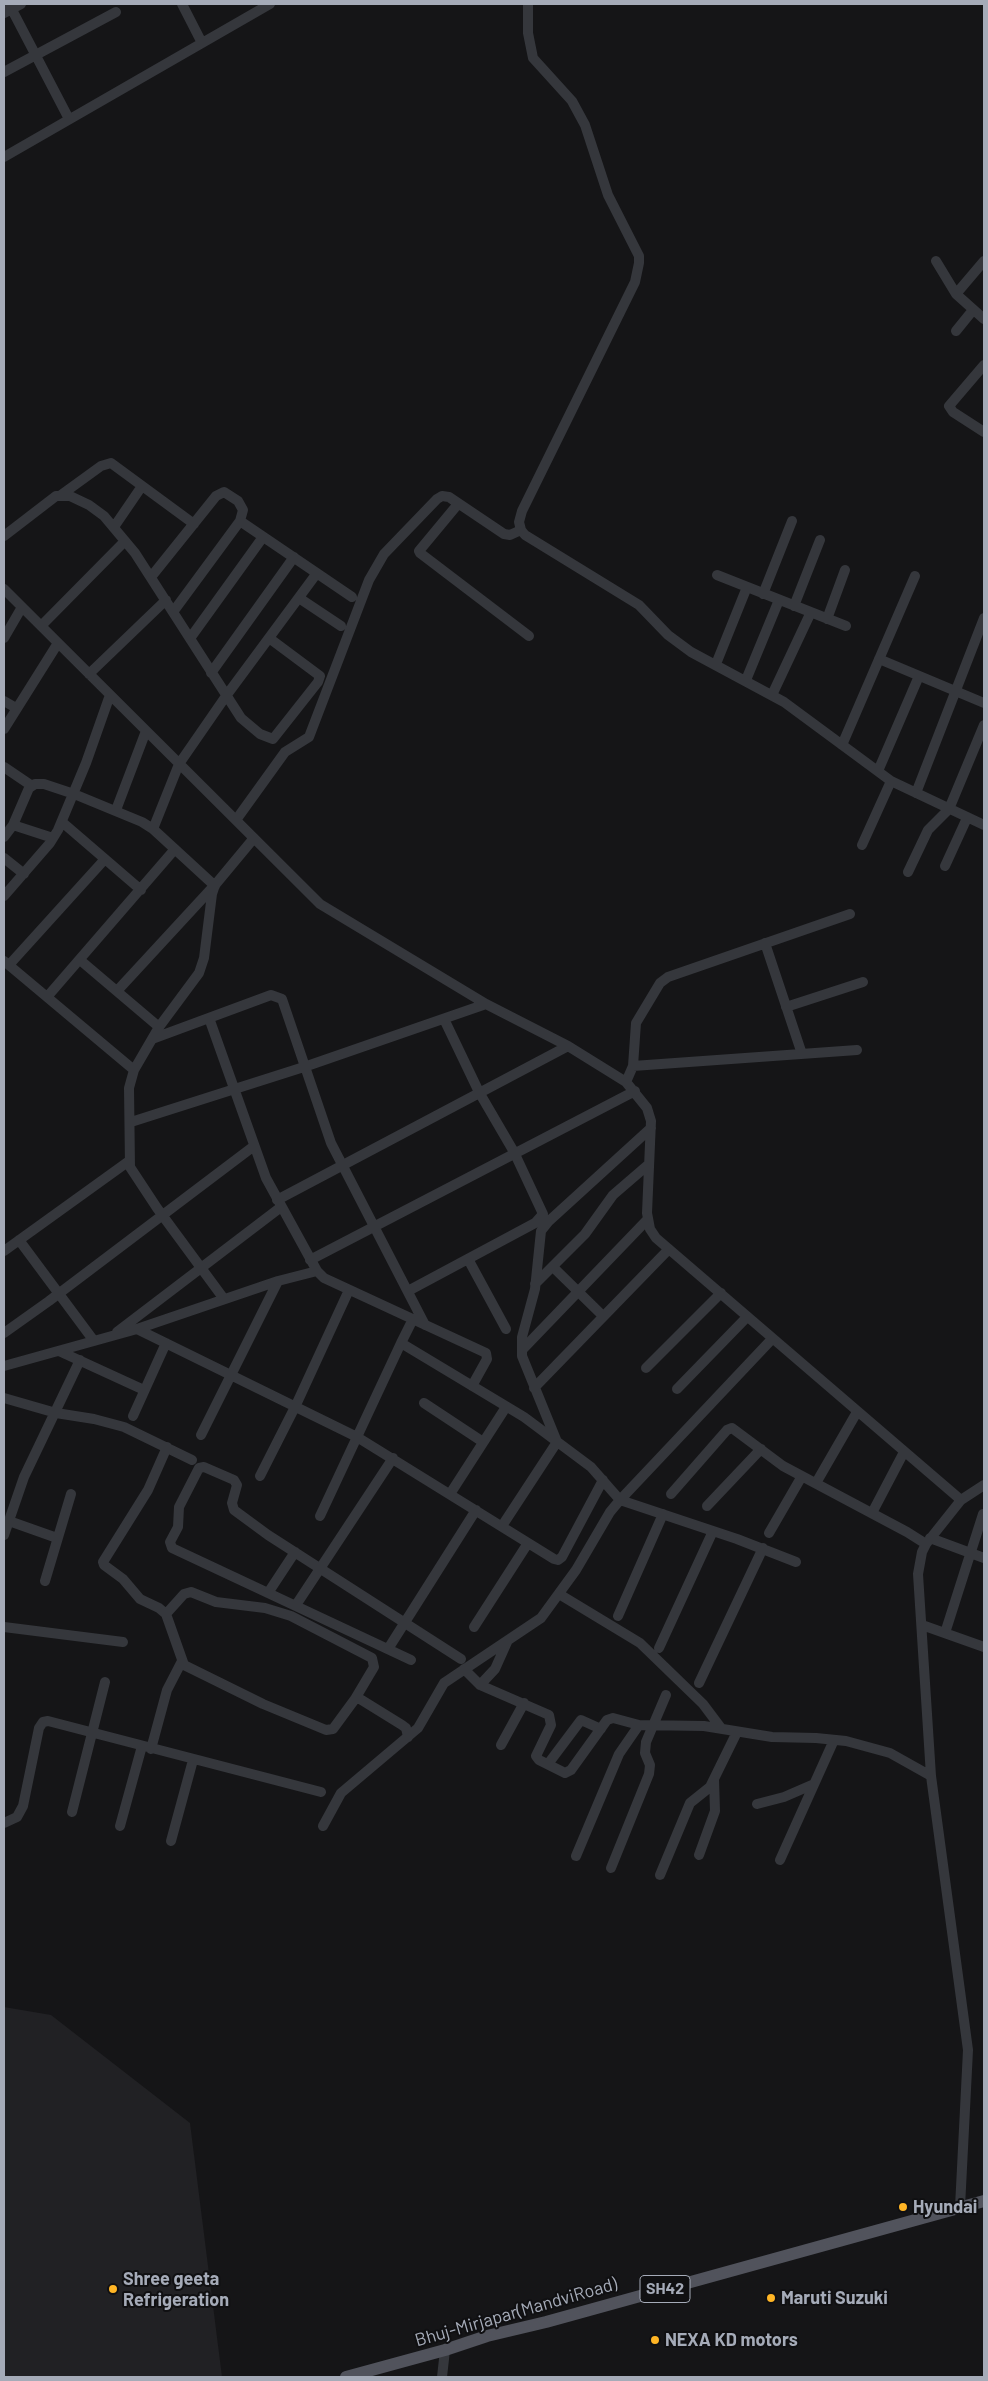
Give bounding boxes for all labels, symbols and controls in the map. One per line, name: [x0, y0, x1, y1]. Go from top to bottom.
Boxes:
place label: Hyundai: [913, 2196, 977, 2218]
marker: Hyundai: [897, 2201, 909, 2213]
place label: Shree geeta Refrigeration: [123, 2268, 229, 2310]
street label: Bhuj-Mirjapar(MandviRoad): [412, 2273, 620, 2351]
road number: SH42: [640, 2276, 690, 2302]
marker: Shree geeta Refrigeration: [107, 2283, 119, 2295]
place label: Maruti Suzuki: [781, 2287, 888, 2309]
marker: Maruti Suzuki: [765, 2292, 777, 2304]
place label: NEXA KD motors: [665, 2329, 798, 2351]
marker: NEXA KD motors: [649, 2334, 661, 2346]

